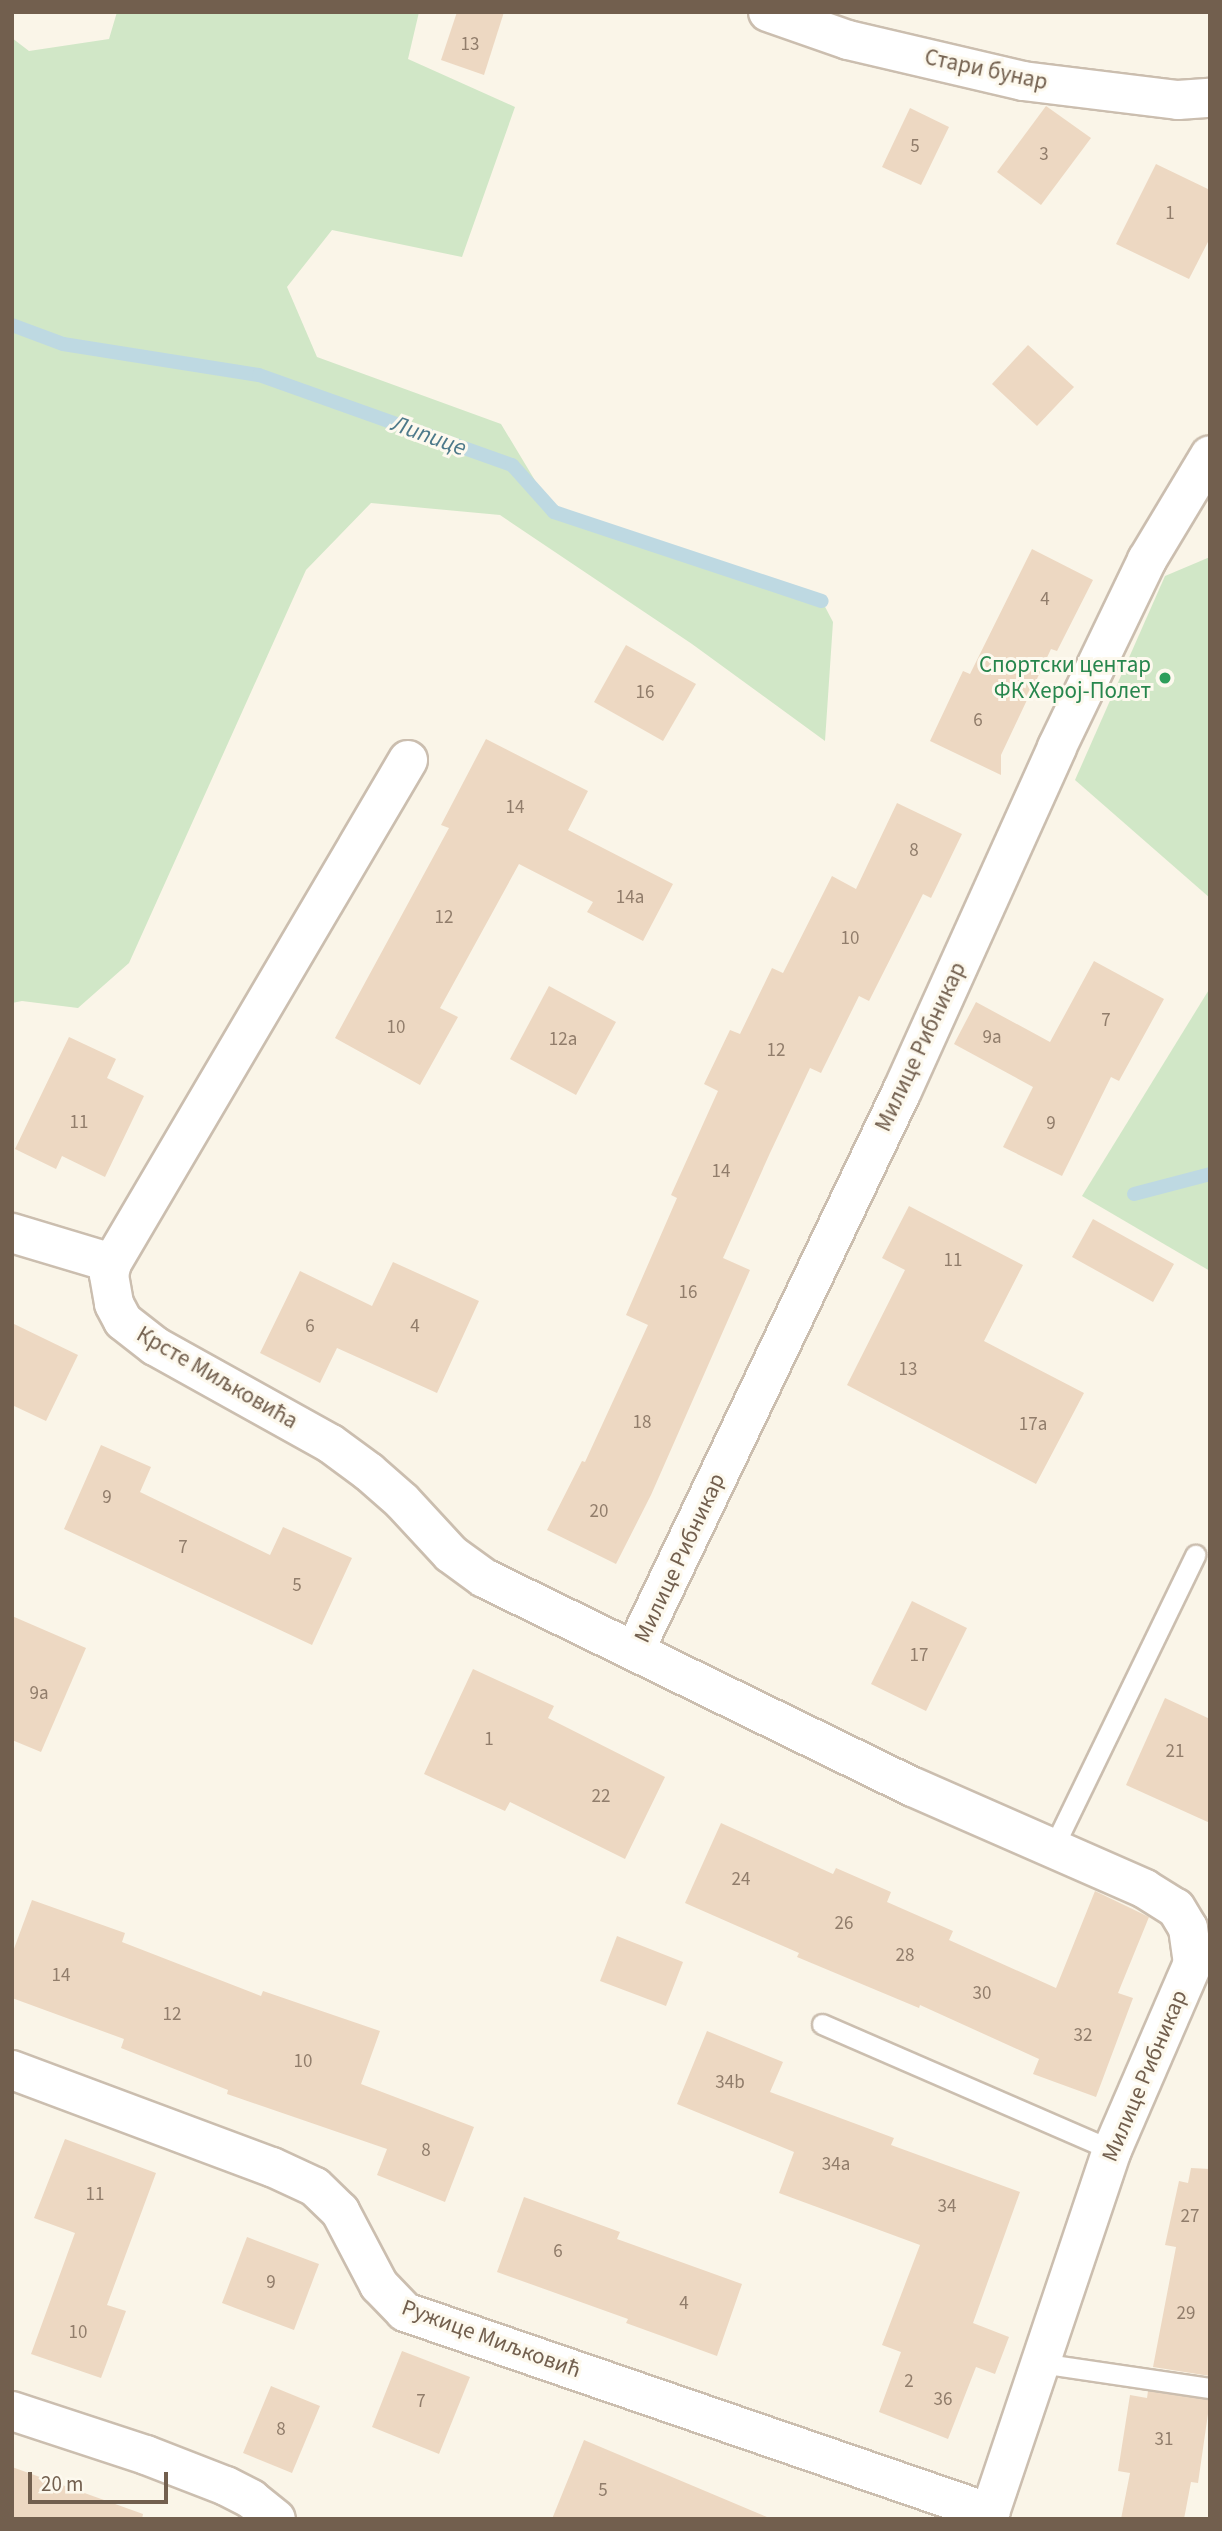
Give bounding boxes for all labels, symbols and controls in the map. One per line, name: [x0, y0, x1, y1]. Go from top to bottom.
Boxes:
house number: 13: [461, 34, 479, 56]
street label: Стари бунар: [922, 44, 1050, 96]
house number: 5: [910, 136, 920, 158]
house number: 3: [1039, 144, 1049, 166]
house number: 1: [1165, 203, 1175, 225]
water label: Липице: [388, 409, 470, 463]
house number: 4: [1040, 589, 1050, 611]
place label: Спортски центар ФК Херој-Полет: [979, 651, 1151, 705]
marker: Спортски центар ФК Херој-Полет: [1157, 670, 1173, 686]
house number: 16: [636, 682, 654, 704]
house number: 6: [973, 710, 983, 732]
house number: 14: [506, 797, 524, 819]
house number: 8: [909, 840, 919, 862]
house number: 14a: [616, 887, 644, 909]
house number: 12: [435, 907, 453, 929]
house number: 10: [841, 928, 859, 950]
street label: Милице Рибникар: [870, 958, 972, 1136]
house number: 7: [1101, 1010, 1111, 1032]
house number: 10: [387, 1017, 405, 1039]
house number: 9a: [982, 1027, 1002, 1049]
house number: 12a: [549, 1029, 577, 1051]
house number: 12: [767, 1040, 785, 1062]
house number: 11: [70, 1112, 88, 1134]
house number: 9: [1046, 1113, 1056, 1135]
house number: 14: [712, 1161, 730, 1183]
house number: 11: [944, 1250, 962, 1272]
house number: 16: [679, 1282, 697, 1304]
house number: 6: [305, 1316, 315, 1338]
house number: 4: [410, 1316, 420, 1338]
street label: Крсте Миљковића: [132, 1321, 302, 1435]
house number: 13: [899, 1359, 917, 1381]
house number: 18: [633, 1412, 651, 1434]
house number: 17a: [1019, 1414, 1047, 1436]
street label: Милице Рибникар: [629, 1469, 731, 1647]
house number: 9: [102, 1487, 112, 1509]
house number: 20: [590, 1501, 608, 1523]
house number: 7: [178, 1537, 188, 1559]
house number: 5: [292, 1575, 302, 1597]
house number: 17: [910, 1645, 928, 1667]
house number: 9a: [29, 1683, 49, 1705]
house number: 1: [484, 1729, 494, 1751]
house number: 21: [1166, 1741, 1184, 1763]
house number: 22: [592, 1786, 610, 1808]
house number: 24: [732, 1869, 750, 1891]
house number: 26: [835, 1913, 853, 1935]
house number: 28: [896, 1945, 914, 1967]
house number: 14: [52, 1965, 70, 1987]
house number: 30: [973, 1983, 991, 2005]
street label: Милице Рибникар: [1096, 1986, 1194, 2166]
house number: 12: [163, 2004, 181, 2026]
house number: 32: [1074, 2025, 1092, 2047]
house number: 10: [294, 2051, 312, 2073]
house number: 34b: [715, 2072, 745, 2094]
house number: 8: [421, 2140, 431, 2162]
house number: 34a: [822, 2154, 850, 2176]
house number: 11: [86, 2184, 104, 2206]
house number: 34: [938, 2196, 956, 2218]
house number: 27: [1181, 2206, 1199, 2228]
house number: 6: [553, 2241, 563, 2263]
house number: 9: [266, 2272, 276, 2294]
house number: 4: [679, 2293, 689, 2315]
street label: Ружице Миљковић: [398, 2294, 584, 2384]
house number: 29: [1177, 2303, 1195, 2325]
house number: 10: [69, 2322, 87, 2344]
house number: 2: [904, 2371, 914, 2393]
house number: 36: [934, 2389, 952, 2411]
house number: 7: [416, 2391, 426, 2413]
house number: 8: [276, 2419, 286, 2441]
house number: 31: [1155, 2429, 1173, 2451]
scale bar: [32, 2458, 172, 2502]
text: 20 m: [41, 2469, 83, 2499]
house number: 5: [598, 2480, 608, 2502]

